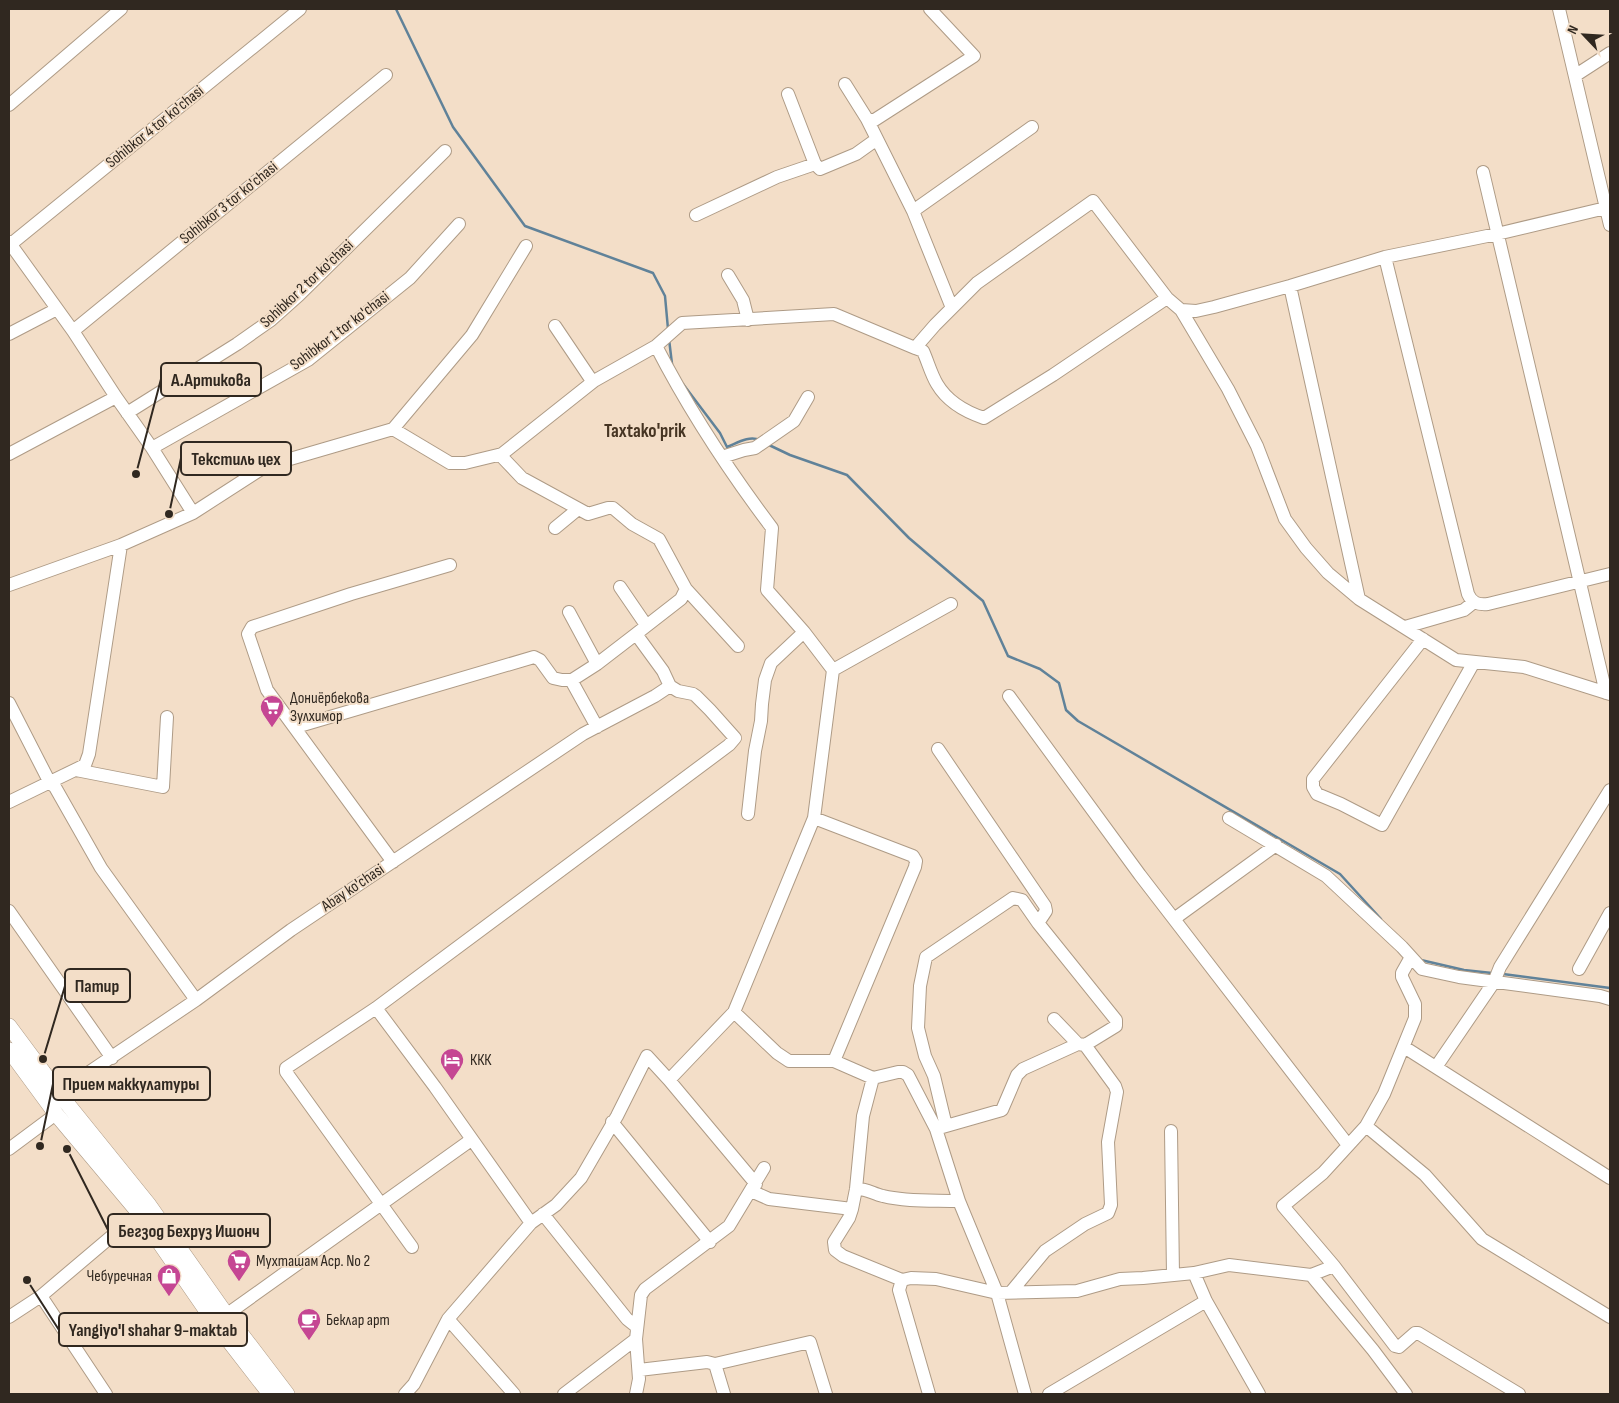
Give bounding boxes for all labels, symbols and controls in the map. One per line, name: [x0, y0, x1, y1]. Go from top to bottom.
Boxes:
north arrow: [1559, 10, 1609, 60]
text: N: [1563, 23, 1582, 37]
street label: Sohibkor 4 tor ko'chasi: [102, 82, 208, 172]
street label: Sohibkor 3 tor ko'chasi: [176, 158, 282, 248]
street label: Sohibkor 2 tor ko'chasi: [257, 236, 357, 332]
street label: Sohibkor 1 tor ko'chasi: [287, 288, 393, 374]
callout: А.Артикова: [161, 363, 261, 396]
text: А.Артикова: [170, 370, 251, 391]
district label: Taxtako'prik: [604, 420, 686, 443]
callout: Текстиль цех: [181, 442, 291, 475]
text: Текстиль цех: [191, 449, 281, 470]
place label: Дониёрбекова Зулхимор: [290, 689, 369, 726]
supermarket icon: Дониёрбекова Зулхимор: [259, 694, 285, 728]
street label: Abay ko'chasi: [317, 860, 388, 916]
callout: Патир: [65, 969, 130, 1002]
text: Патир: [75, 976, 119, 997]
hotel icon: ККК: [439, 1047, 465, 1081]
place label: ККК: [470, 1051, 492, 1070]
callout: Прием маккулатуры: [53, 1067, 210, 1100]
text: Прием маккулатуры: [63, 1074, 199, 1095]
callout: Бегзод Бехруз Ишонч: [108, 1214, 270, 1247]
text: Бегзод Бехруз Ишонч: [118, 1221, 260, 1242]
supermarket icon: Мухташам Аср. No 2: [226, 1248, 252, 1282]
place label: Мухташам Аср. No 2: [256, 1252, 370, 1271]
shop icon: Чебуречная: [156, 1263, 182, 1297]
place label: Чебуречная: [86, 1267, 152, 1286]
cafe icon: Беклар арт: [296, 1307, 322, 1341]
place label: Беклар арт: [326, 1311, 390, 1330]
callout: Yangiyo'l shahar 9-maktab: [59, 1313, 247, 1346]
text: Yangiyo'l shahar 9-maktab: [69, 1320, 237, 1341]

